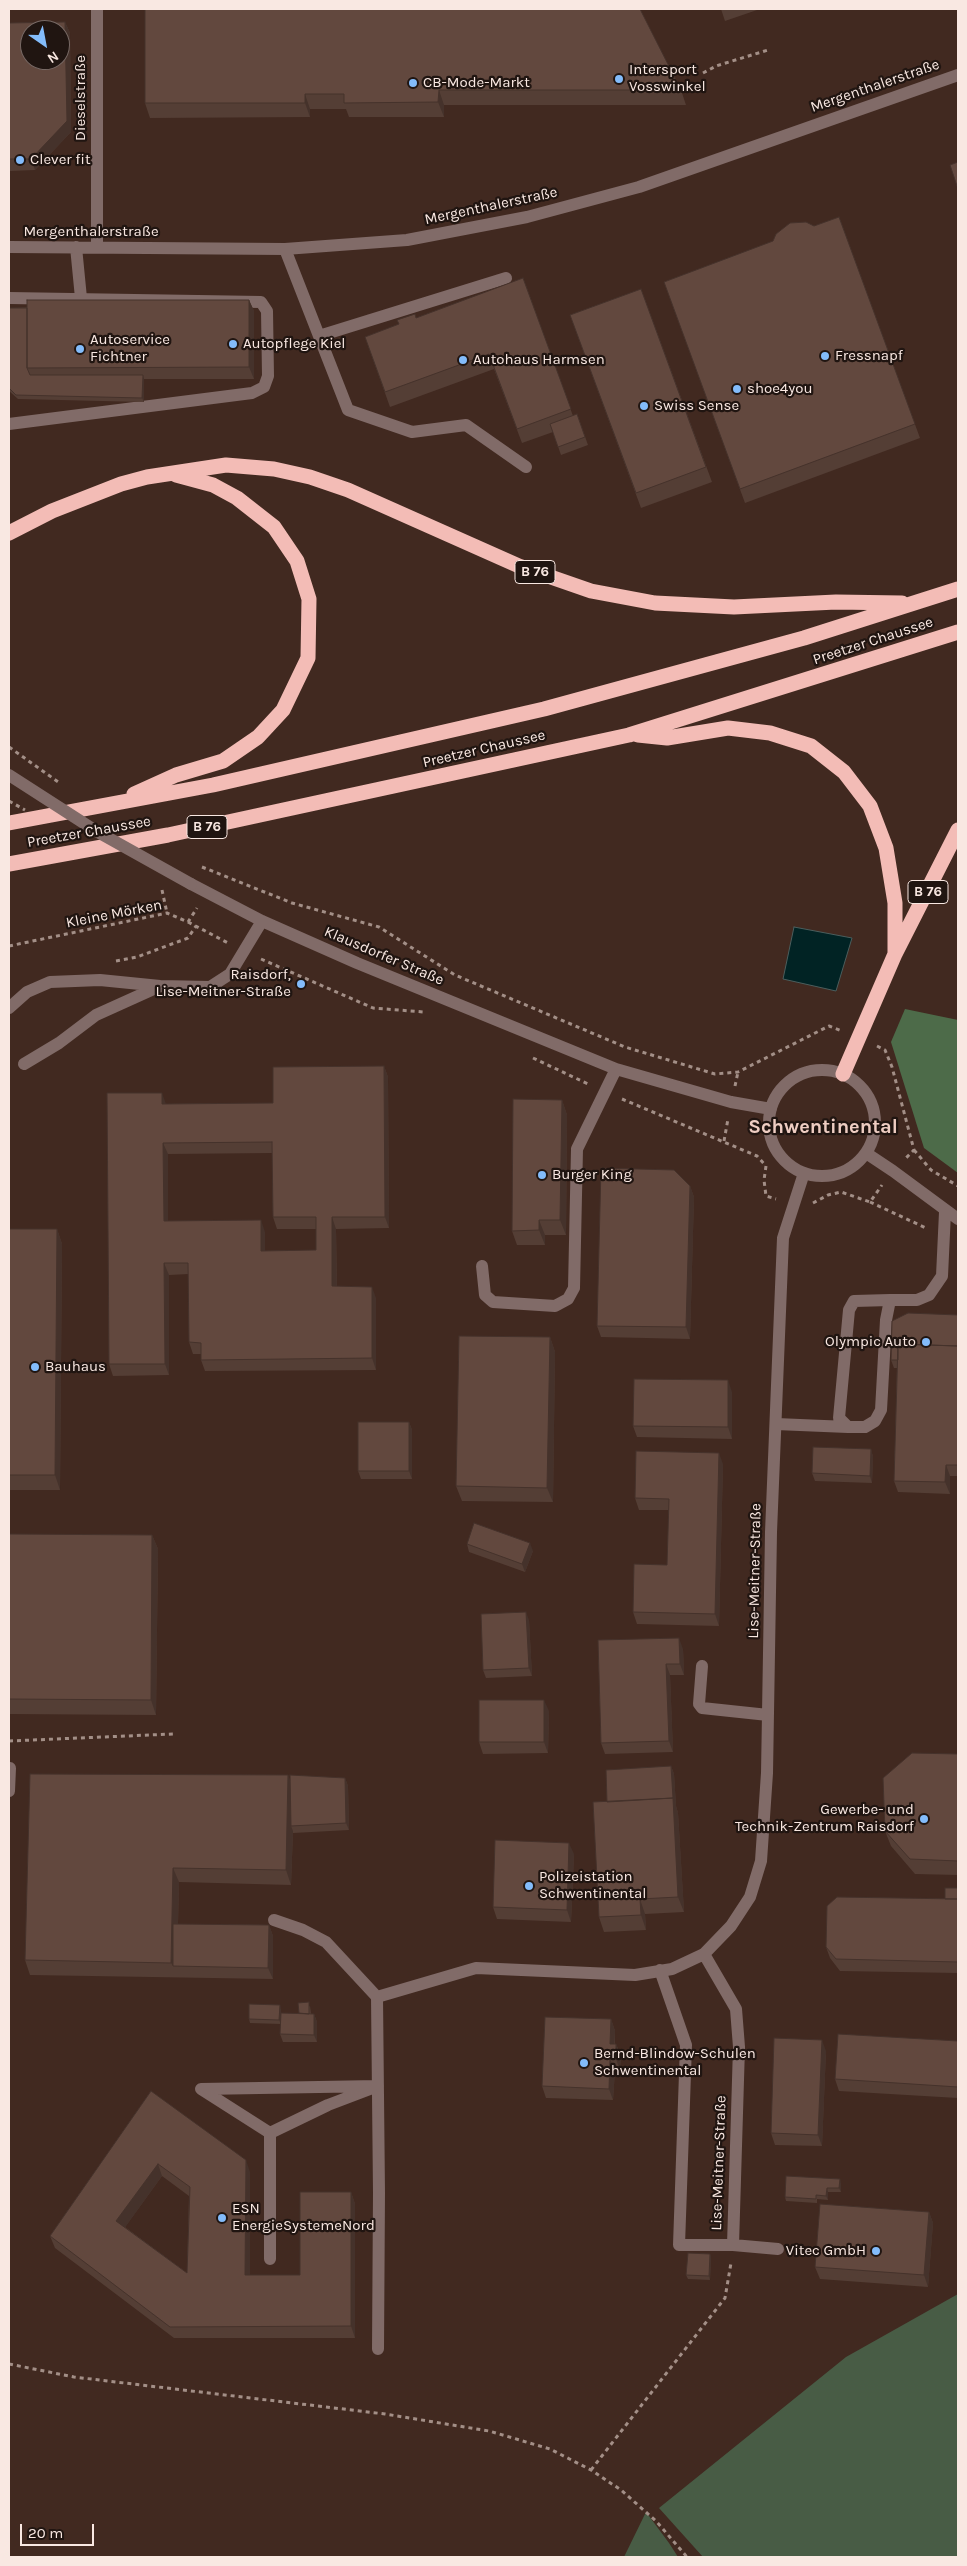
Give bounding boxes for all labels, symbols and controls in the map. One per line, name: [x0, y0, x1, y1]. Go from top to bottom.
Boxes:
north arrow: [20, 20, 70, 70]
text: N: [44, 47, 62, 67]
street label: Dieselstraße: [72, 55, 90, 141]
street label: Mergenthalerstraße: [808, 55, 942, 117]
place label: Intersport Vosswinkel: [629, 61, 706, 96]
marker: Intersport Vosswinkel: [613, 73, 625, 85]
place label: CB-Mode-Markt: [423, 74, 530, 92]
marker: CB-Mode-Markt: [407, 77, 419, 89]
place label: Clever fit: [30, 151, 91, 169]
marker: Clever fit: [14, 154, 26, 166]
street label: Mergenthalerstraße: [423, 183, 559, 229]
street label: Mergenthalerstraße: [23, 223, 159, 241]
place label: Autoservice Fichtner: [90, 331, 170, 366]
place label: Autopflege Kiel: [243, 335, 346, 353]
marker: Autopflege Kiel: [227, 338, 239, 350]
marker: Autoservice Fichtner: [74, 343, 86, 355]
place label: Fressnapf: [835, 347, 903, 365]
marker: Fressnapf: [819, 350, 831, 362]
place label: Autohaus Harmsen: [473, 351, 605, 369]
marker: Autohaus Harmsen: [457, 354, 469, 366]
place label: shoe4you: [747, 380, 812, 398]
marker: shoe4you: [731, 383, 743, 395]
place label: Swiss Sense: [654, 397, 739, 415]
marker: Swiss Sense: [638, 400, 650, 412]
road number: B 76: [515, 560, 555, 584]
street label: Preetzer Chaussee: [811, 613, 935, 669]
street label: Preetzer Chaussee: [421, 726, 547, 772]
street label: Preetzer Chaussee: [26, 812, 152, 852]
road number: B 76: [187, 816, 227, 839]
road number: B 76: [908, 880, 948, 904]
street label: Kleine Mörken: [65, 896, 163, 932]
street label: Klausdorfer Straße: [321, 923, 447, 989]
place label: Raisdorf, Lise-Meitner-Straße: [156, 966, 291, 1001]
marker: Raisdorf, Lise-Meitner-Straße: [295, 978, 307, 990]
district label: Schwentinental: [748, 1115, 898, 1139]
place label: Burger King: [552, 1166, 632, 1184]
marker: Burger King: [536, 1169, 548, 1181]
place label: Olympic Auto: [825, 1333, 916, 1351]
marker: Olympic Auto: [920, 1336, 932, 1348]
place label: Bauhaus: [45, 1358, 106, 1376]
marker: Bauhaus: [29, 1361, 41, 1373]
street label: Lise-Meitner-Straße: [745, 1503, 765, 1639]
place label: Gewerbe- und Technik-Zentrum Raisdorf: [735, 1801, 914, 1836]
marker: Gewerbe- und Technik-Zentrum Raisdorf: [918, 1813, 930, 1825]
place label: Polizeistation Schwentinental: [539, 1868, 646, 1903]
marker: Polizeistation Schwentinental: [523, 1880, 535, 1892]
place label: Bernd-Blindow-Schulen Schwentinental: [594, 2045, 756, 2080]
marker: Bernd-Blindow-Schulen Schwentinental: [578, 2057, 590, 2069]
street label: Lise-Meitner-Straße: [708, 2095, 730, 2231]
place label: ESN EnergieSystemeNord: [232, 2200, 375, 2235]
marker: ESN EnergieSystemeNord: [216, 2212, 228, 2224]
place label: Vitec GmbH: [786, 2242, 866, 2260]
marker: Vitec GmbH: [870, 2245, 882, 2257]
scale bar: [22, 2514, 96, 2546]
text: 20 m: [28, 2524, 63, 2542]

